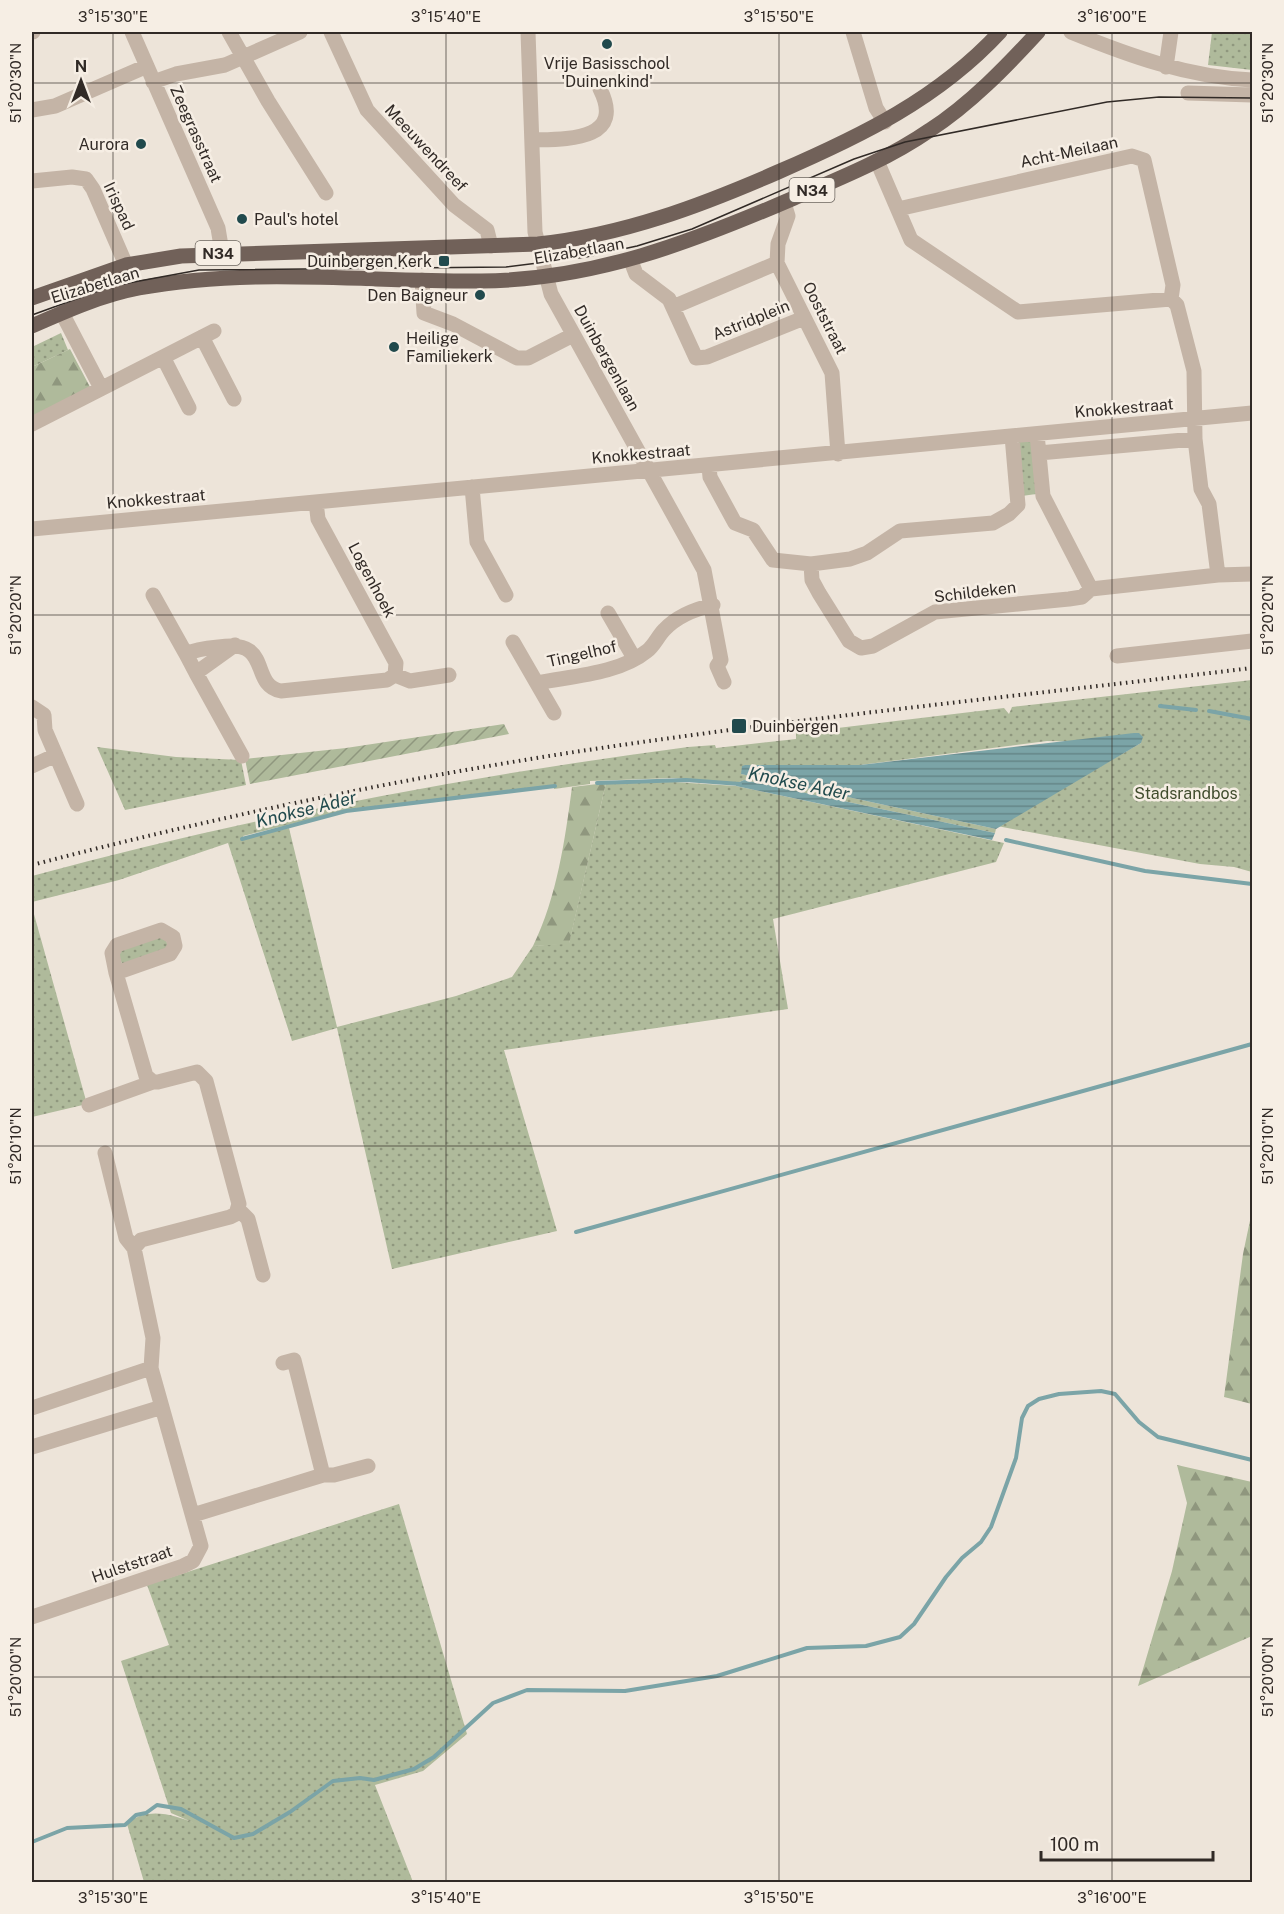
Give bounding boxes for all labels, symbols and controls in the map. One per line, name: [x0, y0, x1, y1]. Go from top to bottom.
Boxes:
text: 3°15'30"E: [78, 8, 148, 25]
text: 3°15'40"E: [411, 8, 481, 25]
text: 3°15'50"E: [744, 8, 814, 25]
text: 3°16'00"E: [1077, 8, 1147, 25]
marker: Vrije Basisschool 'Duinenkind': [600, 37, 614, 51]
text: 51°20'30"N: [7, 43, 24, 123]
text: 51°20'30"N: [1259, 43, 1276, 123]
north arrow: [51, 51, 111, 111]
place label: Vrije Basisschool 'Duinenkind': [544, 54, 670, 91]
text: N: [75, 57, 87, 76]
street label: Zeegrasstraat: [166, 82, 226, 186]
street label: Meeuwendreef: [381, 101, 471, 195]
street label: Acht-Meilaan: [1018, 132, 1120, 172]
place label: Aurora: [78, 135, 129, 154]
marker: Aurora: [134, 137, 148, 151]
road number: N34: [790, 178, 834, 202]
street label: Irispad: [100, 179, 138, 233]
place label: Paul's hotel: [254, 210, 339, 229]
marker: Paul's hotel: [235, 212, 249, 226]
street label: Elizabetlaan: [532, 234, 626, 268]
road number: N34: [196, 241, 240, 265]
place label: Duinbergen Kerk: [307, 252, 432, 271]
marker: Duinbergen Kerk: [437, 254, 451, 268]
street label: Elizabetlaan: [49, 263, 141, 307]
street label: Ooststraat: [799, 279, 851, 357]
place label: Den Baigneur: [367, 286, 468, 305]
marker: Den Baigneur: [473, 288, 487, 302]
street label: Astridplein: [710, 296, 792, 344]
street label: Duinbergenlaan: [570, 302, 644, 414]
place label: Heilige Familiekerk: [406, 329, 493, 366]
marker: Heilige Familiekerk: [387, 340, 401, 354]
street label: Knokkestraat: [1074, 394, 1174, 422]
street label: Knokkestraat: [591, 440, 691, 468]
street label: Knokkestraat: [106, 485, 206, 513]
street label: Logenhoek: [344, 539, 400, 621]
text: 51°20'20"N: [7, 575, 24, 655]
text: 51°20'20"N: [1259, 575, 1276, 655]
street label: Schildeken: [933, 578, 1017, 606]
street label: Tingelhof: [545, 637, 619, 671]
marker: Duinbergen: [730, 717, 748, 735]
place label: Duinbergen: [752, 717, 838, 736]
water label: Knokse Ader: [746, 762, 852, 804]
park label: Stadsrandbos: [1134, 784, 1238, 803]
water label: Knokse Ader: [253, 786, 359, 832]
text: 51°20'10"N: [7, 1107, 24, 1185]
text: 51°20'10"N: [1259, 1107, 1276, 1185]
street label: Hulststraat: [89, 1541, 175, 1587]
text: 51°20'00"N: [7, 1637, 24, 1717]
text: 51°20'00"N: [1259, 1637, 1276, 1717]
scale bar: [1041, 1824, 1214, 1862]
text: 100 m: [1050, 1834, 1099, 1855]
text: 3°15'30"E: [78, 1889, 148, 1906]
text: 3°15'40"E: [411, 1889, 481, 1906]
text: 3°15'50"E: [744, 1889, 814, 1906]
text: 3°16'00"E: [1077, 1889, 1147, 1906]

